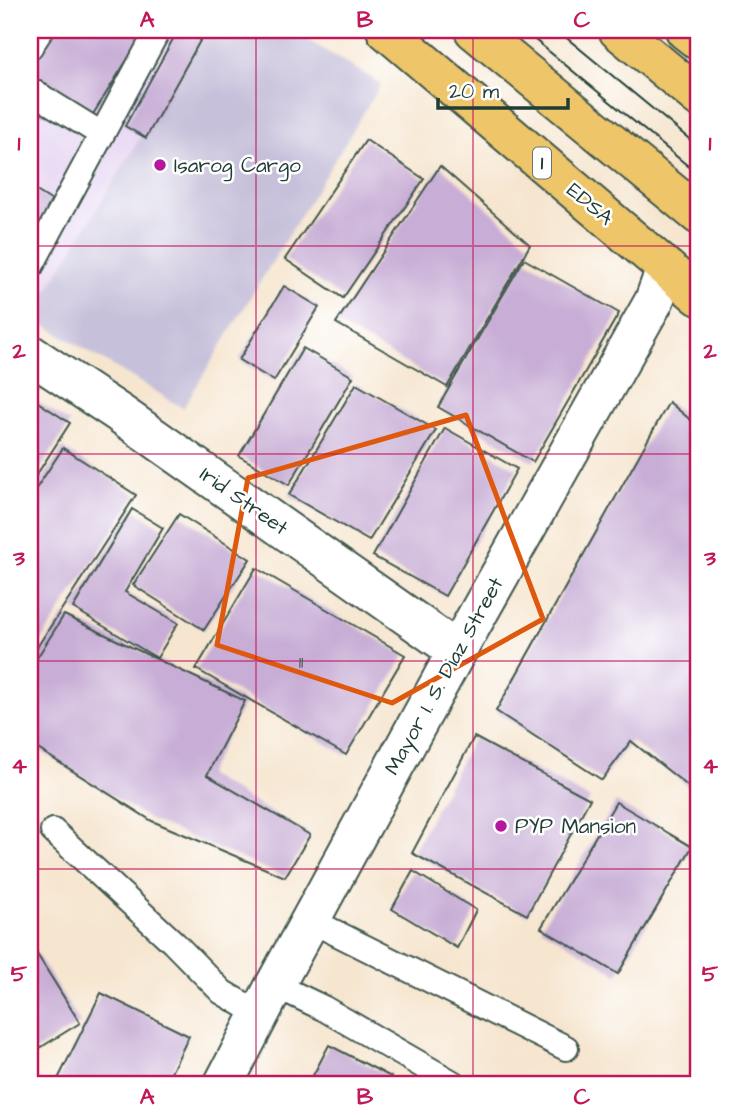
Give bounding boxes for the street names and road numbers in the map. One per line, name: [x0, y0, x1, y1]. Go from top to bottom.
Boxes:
road number: 1: [533, 148, 551, 178]
street label: EDSA: [560, 176, 620, 232]
street label: Irid Street: [194, 460, 294, 542]
street label: Mayor I. S. Diaz Street: [378, 572, 512, 781]

